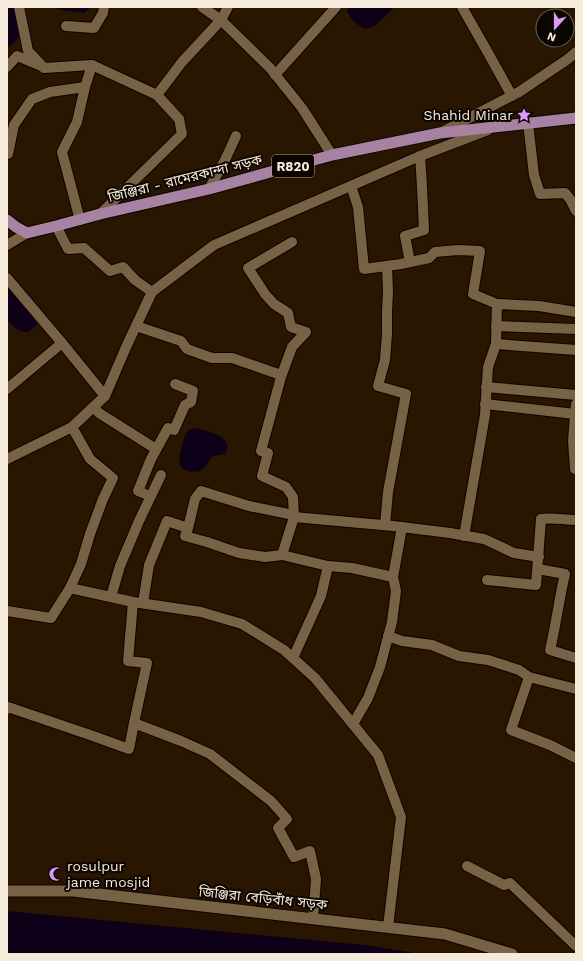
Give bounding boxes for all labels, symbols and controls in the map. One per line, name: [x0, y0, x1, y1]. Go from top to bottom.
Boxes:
north arrow: [535, 8, 575, 48]
text: N: [545, 29, 558, 44]
place label: Shahid Minar: [424, 107, 513, 123]
place icon: Shahid Minar: [516, 107, 532, 123]
street label: জিঞ্জিরা - রামেরকান্দা সড়ক: [105, 151, 264, 205]
road number: R820: [272, 155, 314, 177]
place label: rosulpur jame mosjid: [65, 858, 150, 890]
mosque icon: rosulpur jame mosjid: [48, 866, 64, 882]
street label: জিঞ্জিরা বেড়িবাঁধ সড়ক: [197, 882, 329, 913]

